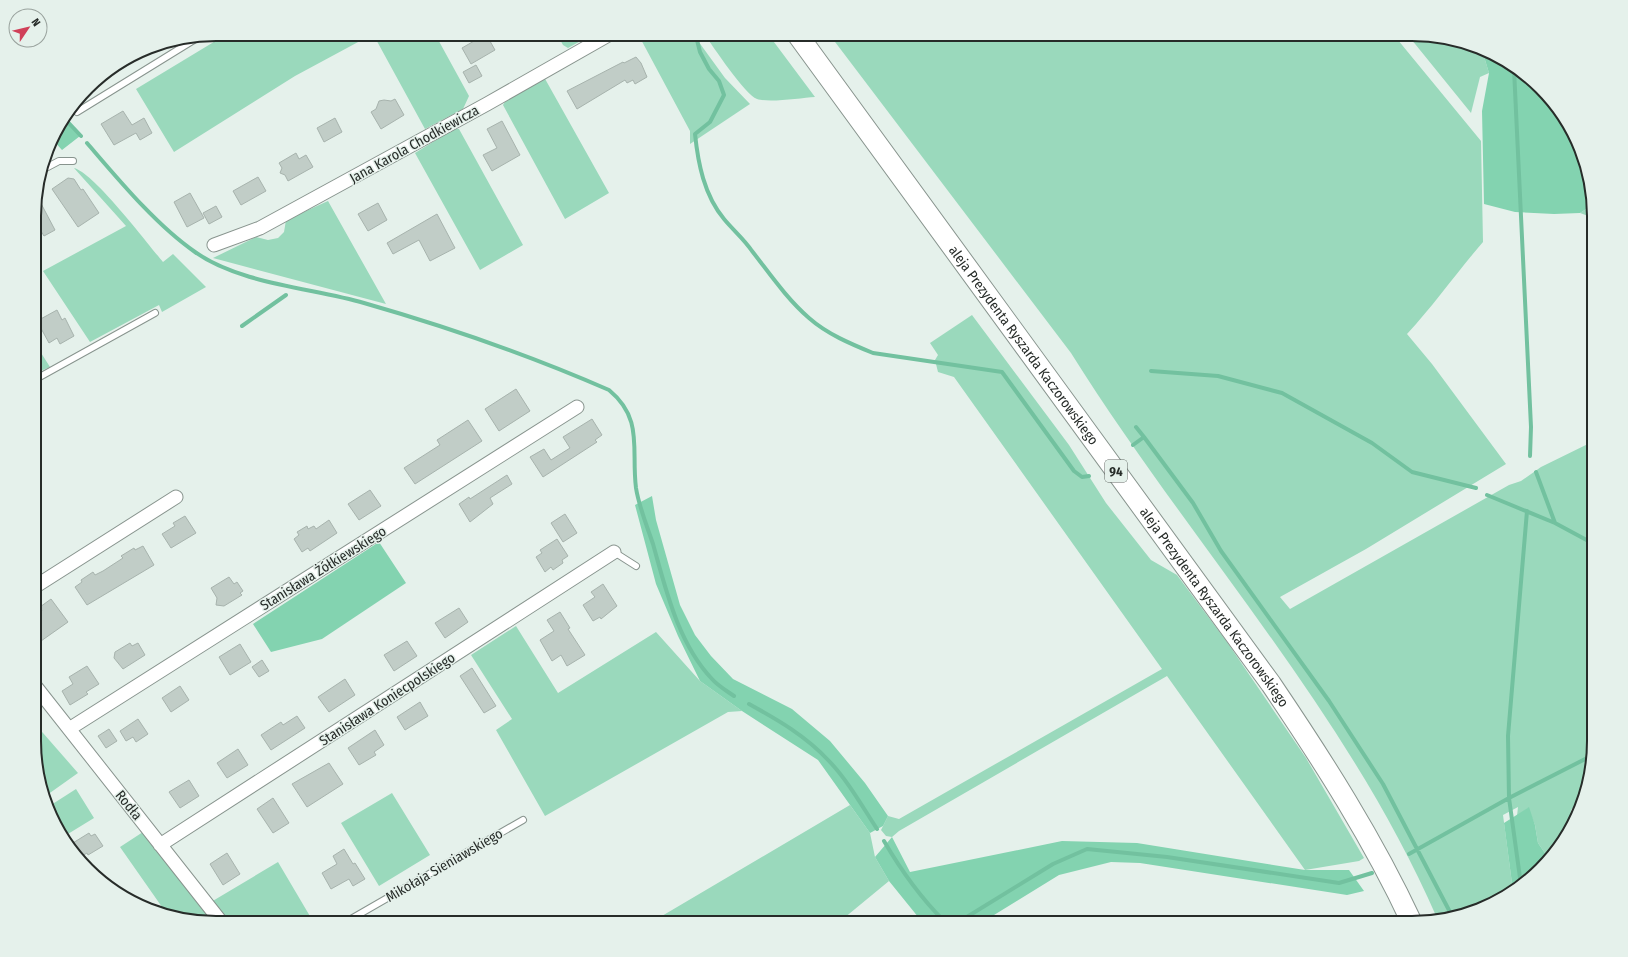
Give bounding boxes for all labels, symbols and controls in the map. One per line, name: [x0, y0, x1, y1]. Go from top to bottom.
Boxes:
north arrow: [8, 8, 48, 48]
text: N: [29, 16, 43, 29]
street label: Jana Karola Chodkiewicza: [347, 102, 482, 187]
street label: aleja Prezydenta Ryszarda Kaczorowskiego: [945, 242, 1102, 448]
road number: 94: [1105, 460, 1127, 482]
street label: aleja Prezydenta Ryszarda Kaczorowskiego: [1136, 504, 1292, 710]
street label: Stanisława Żółkiewskiego: [257, 523, 389, 614]
street label: Stanisława Koniecpolskiego: [316, 649, 458, 750]
street label: Rodła: [112, 787, 146, 824]
street label: Mikołaja Sieniawskiego: [383, 825, 506, 906]

